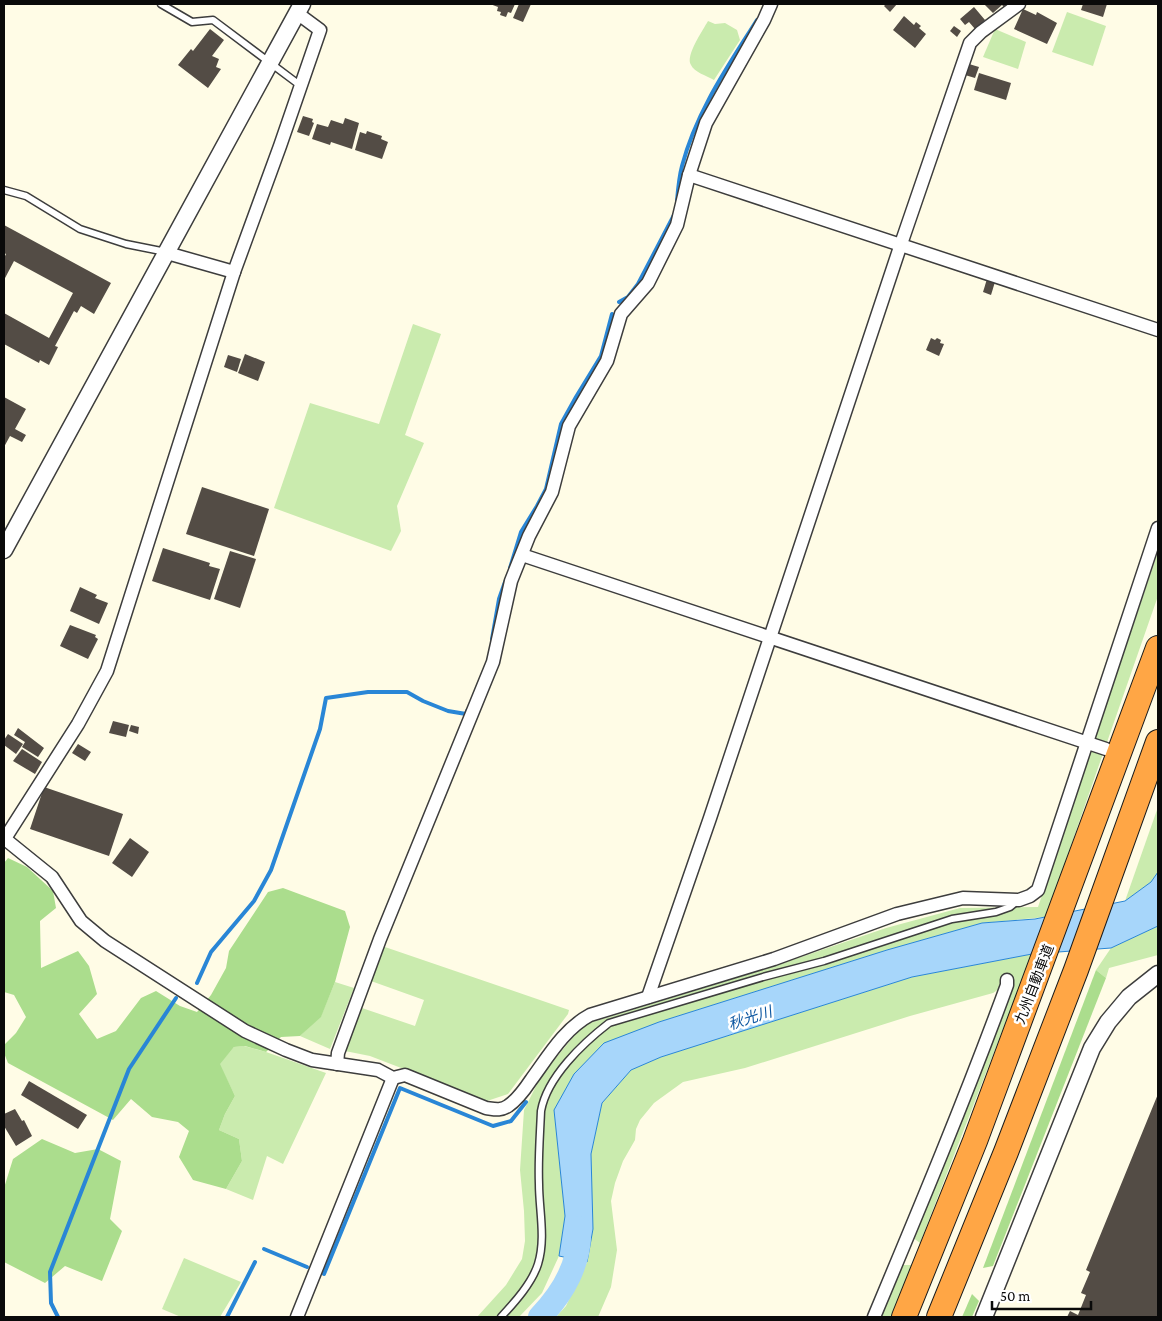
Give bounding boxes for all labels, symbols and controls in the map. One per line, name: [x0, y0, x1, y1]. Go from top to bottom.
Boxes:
street label: 九州自動車道: [1011, 942, 1057, 1026]
water label: 秋光川: [726, 1003, 776, 1033]
scale bar: [992, 1278, 1091, 1310]
text: 50 m: [1000, 1288, 1030, 1304]

